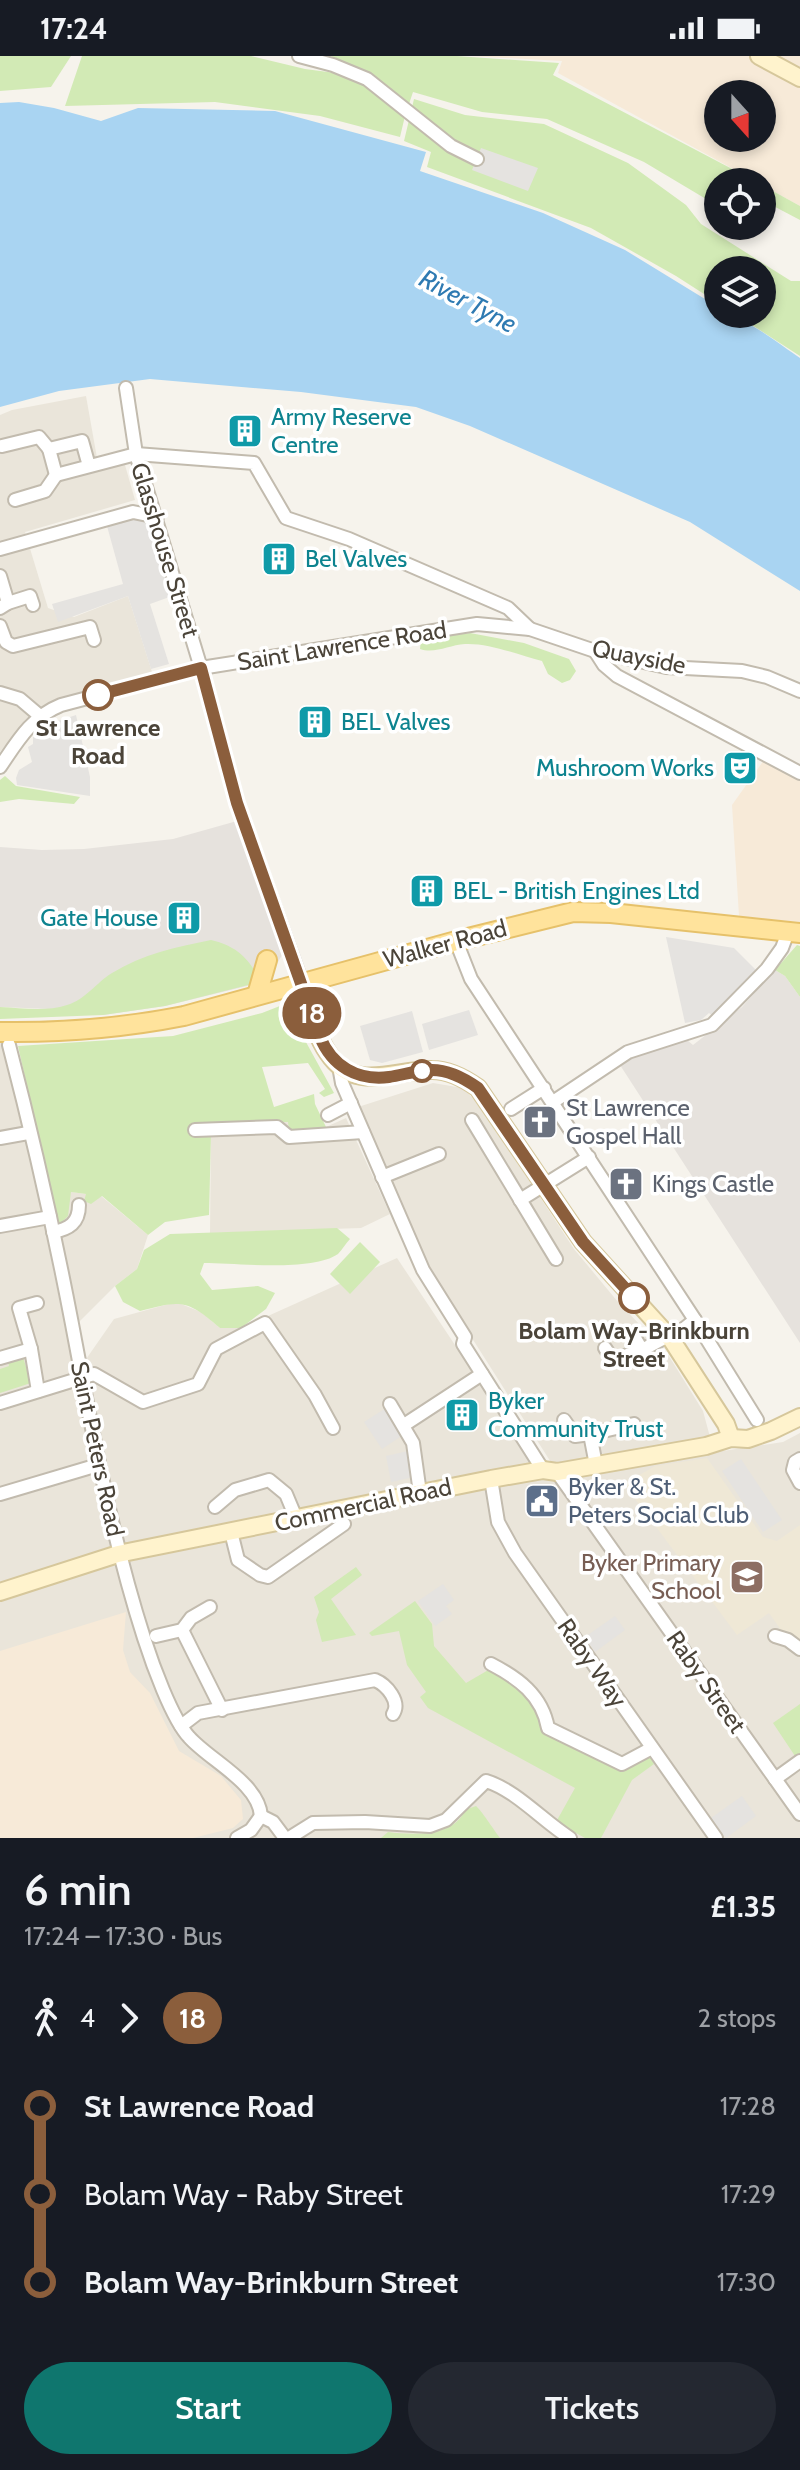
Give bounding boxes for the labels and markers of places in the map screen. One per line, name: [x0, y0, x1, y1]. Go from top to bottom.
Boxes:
place label: Army Reserve Centre: [271, 402, 412, 459]
building icon: Army Reserve Centre: [226, 412, 264, 450]
building icon: Bel Valves: [260, 540, 298, 578]
place label: Bel Valves: [305, 544, 407, 573]
marker: St Lawrence Road: [83, 680, 113, 710]
building icon: BEL Valves: [296, 703, 334, 741]
place label: BEL Valves: [341, 707, 451, 736]
place label: St Lawrence Road: [36, 713, 160, 770]
theatre icon: Mushroom Works: [721, 749, 759, 787]
place label: Mushroom Works: [536, 753, 714, 782]
building icon: BEL - British Engines Ltd: [408, 872, 446, 910]
place label: BEL - British Engines Ltd: [453, 876, 700, 905]
building icon: Gate House: [165, 899, 203, 937]
place label: Gate House: [40, 903, 158, 932]
unlabelled marker: [411, 1060, 433, 1082]
place label: St Lawrence Gospel Hall: [566, 1093, 690, 1150]
church icon: St Lawrence Gospel Hall: [521, 1103, 559, 1141]
church icon: Kings Castle: [607, 1165, 645, 1203]
place label: Kings Castle: [652, 1169, 774, 1198]
marker: Bolam Way-Brinkburn Street: [619, 1283, 649, 1313]
place label: Bolam Way-Brinkburn Street: [518, 1316, 750, 1373]
place label: Byker Community Trust: [488, 1386, 663, 1443]
building icon: Byker Community Trust: [443, 1396, 481, 1434]
place label: Byker & St. Peters Social Club: [568, 1472, 749, 1529]
public building icon: Byker & St. Peters Social Club: [523, 1482, 561, 1520]
place label: Byker Primary School: [581, 1548, 721, 1605]
school or university icon: Byker Primary School: [728, 1558, 766, 1596]

